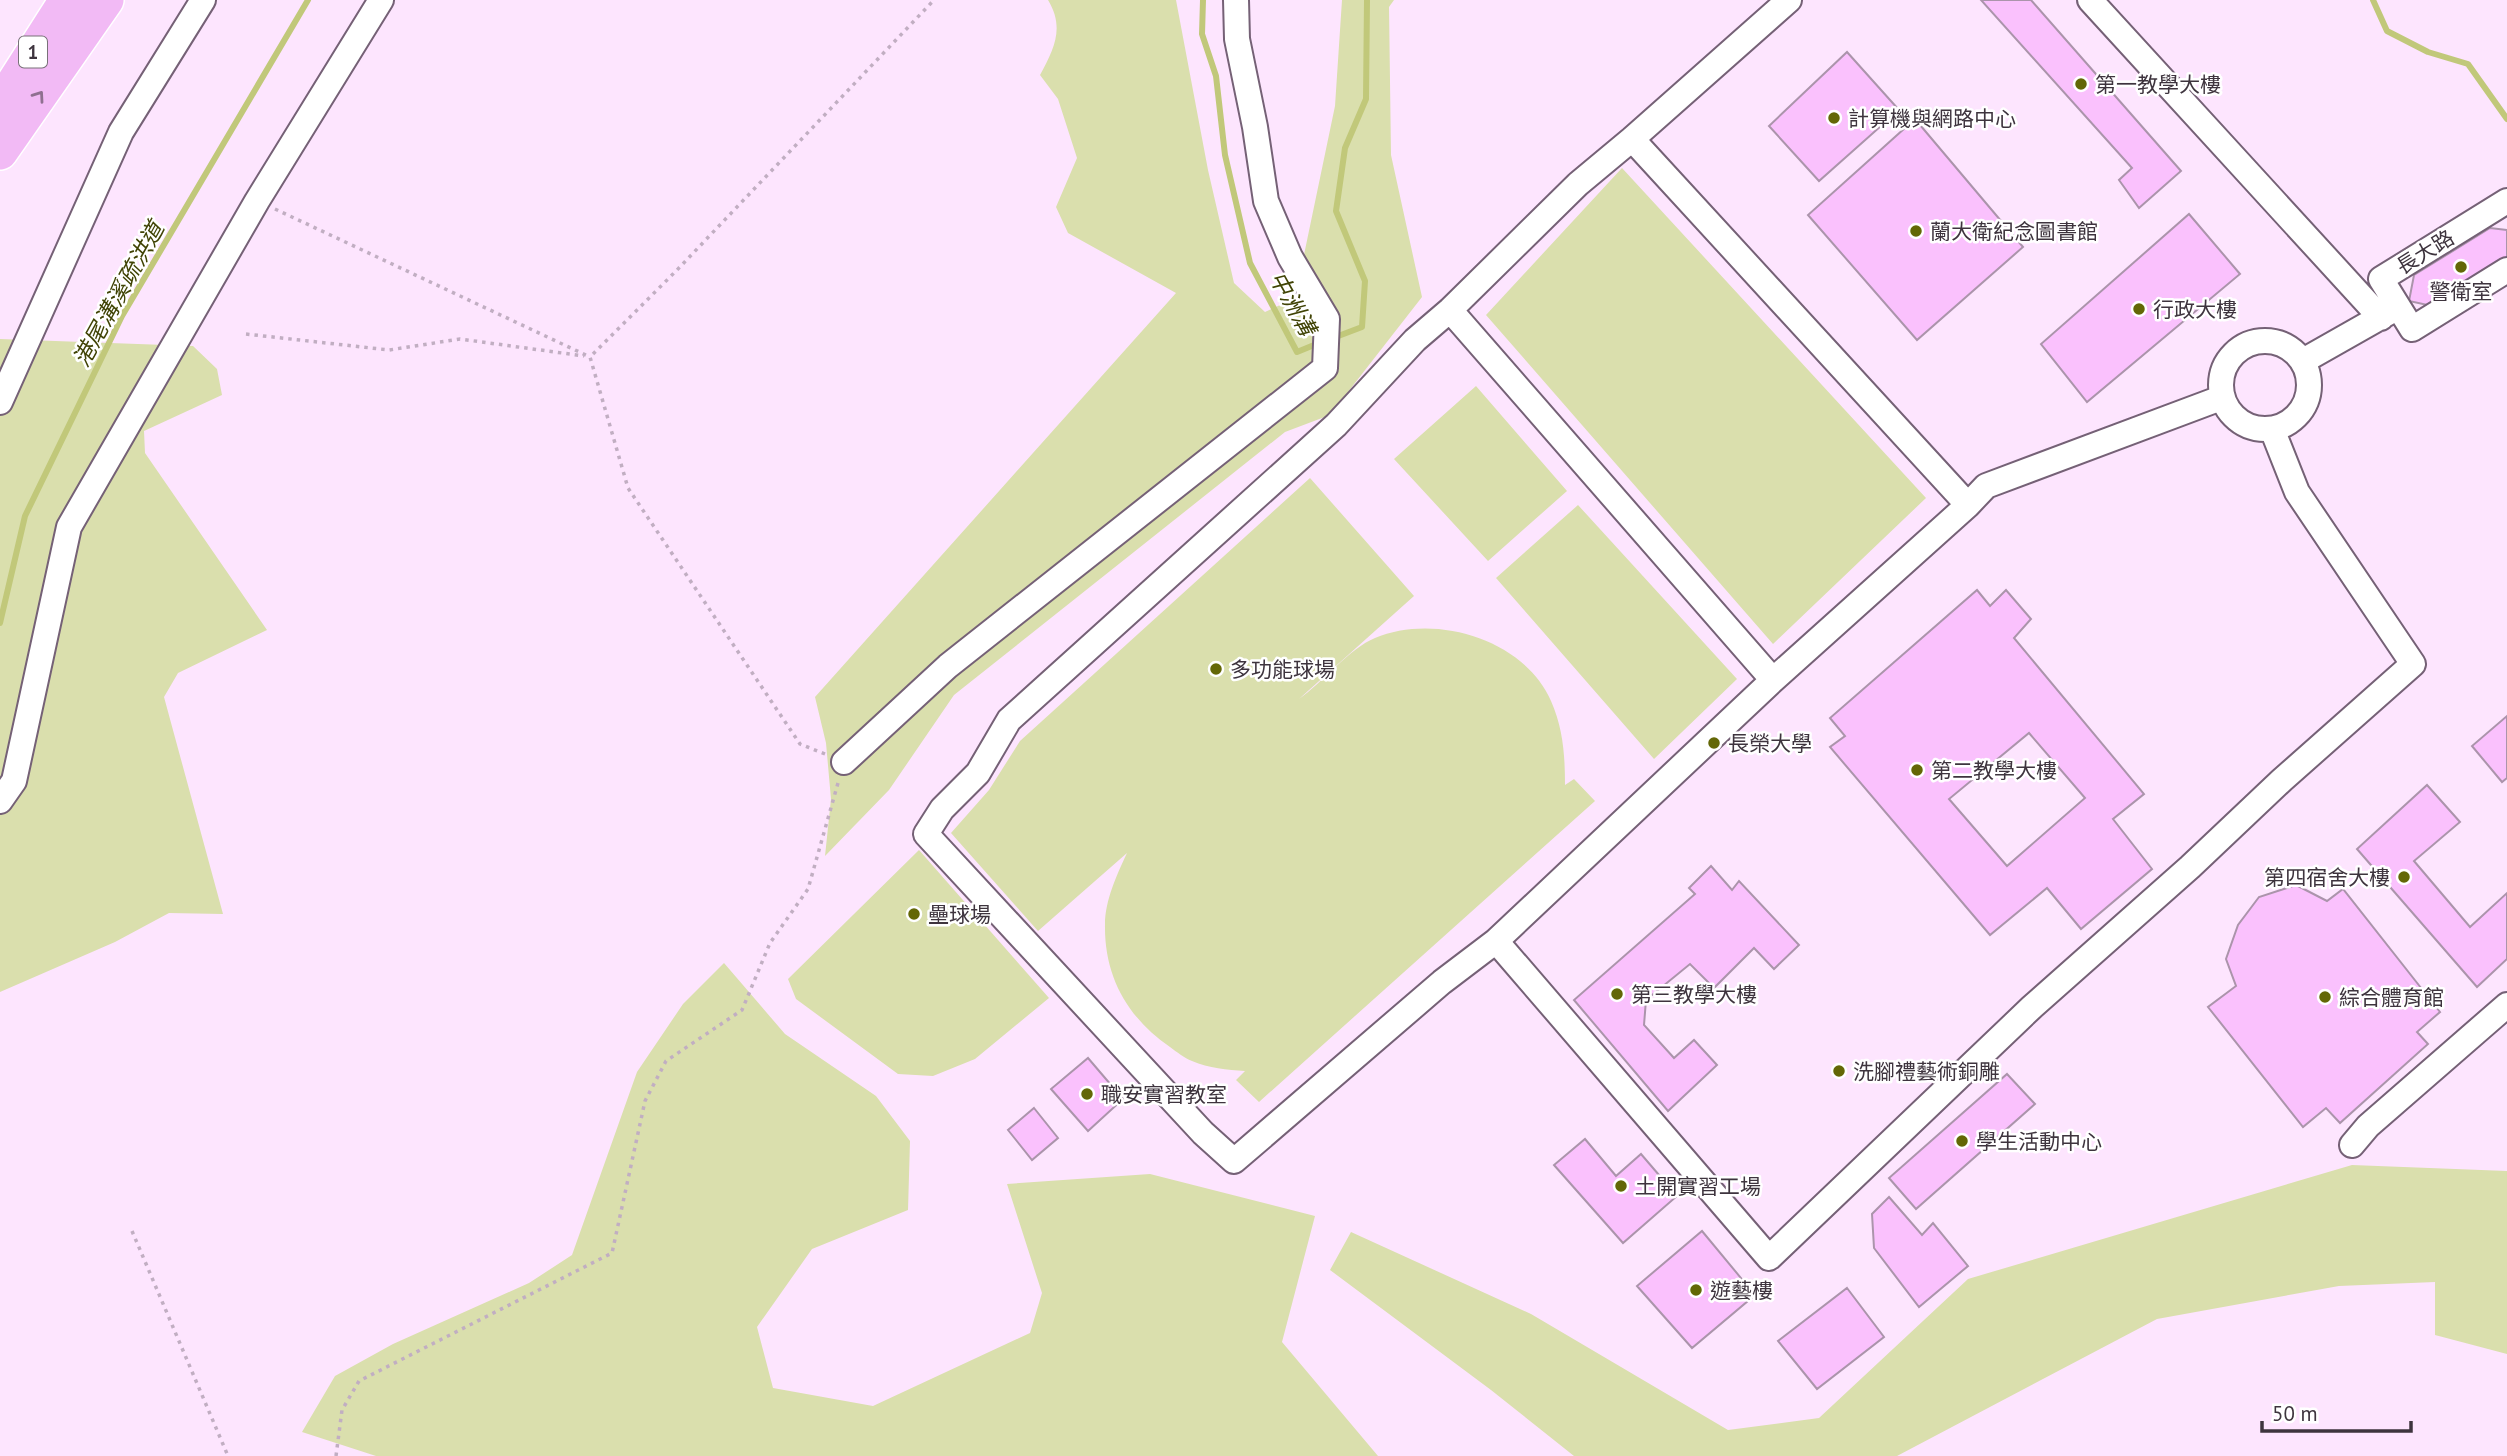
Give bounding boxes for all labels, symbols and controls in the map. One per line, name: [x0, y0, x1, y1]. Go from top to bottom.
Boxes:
road number: 1: [19, 36, 47, 68]
place label: 第一教學大樓: [2095, 71, 2221, 98]
marker: 第一教學大樓: [2073, 76, 2089, 92]
one-way arrow: [31, 91, 43, 104]
place label: 計算機與網路中心: [1848, 105, 2016, 132]
marker: 計算機與網路中心: [1826, 110, 1842, 126]
water label: 港尾溝溪疏洪道: [66, 214, 171, 371]
place label: 蘭大衛紀念圖書館: [1930, 218, 2098, 245]
marker: 蘭大衛紀念圖書館: [1908, 223, 1924, 239]
street label: 長大路: [2391, 224, 2459, 280]
marker: 警衛室: [2453, 259, 2469, 275]
water label: 中洲溝: [1264, 266, 1324, 343]
place label: 警衛室: [2430, 278, 2493, 305]
place label: 行政大樓: [2153, 296, 2237, 323]
marker: 行政大樓: [2131, 301, 2147, 317]
place label: 多功能球場: [1230, 656, 1335, 683]
marker: 多功能球場: [1208, 661, 1224, 677]
place label: 長榮大學: [1728, 730, 1812, 757]
marker: 長榮大學: [1706, 735, 1722, 751]
place label: 第二教學大樓: [1931, 757, 2057, 784]
marker: 第二教學大樓: [1909, 762, 1925, 778]
place label: 第四宿舍大樓: [2264, 864, 2390, 891]
marker: 第四宿舍大樓: [2396, 869, 2412, 885]
place label: 壘球場: [928, 901, 991, 928]
marker: 壘球場: [906, 906, 922, 922]
place label: 第三教學大樓: [1631, 981, 1757, 1008]
place label: 綜合體育館: [2339, 984, 2444, 1011]
marker: 第三教學大樓: [1609, 986, 1625, 1002]
marker: 綜合體育館: [2317, 989, 2333, 1005]
place label: 洗腳禮藝術銅雕: [1853, 1058, 2000, 1085]
marker: 洗腳禮藝術銅雕: [1831, 1063, 1847, 1079]
place label: 職安實習教室: [1101, 1081, 1227, 1108]
marker: 職安實習教室: [1079, 1086, 1095, 1102]
place label: 學生活動中心: [1976, 1128, 2102, 1155]
marker: 學生活動中心: [1954, 1133, 1970, 1149]
place label: 土開實習工場: [1635, 1173, 1761, 1200]
marker: 土開實習工場: [1613, 1178, 1629, 1194]
place label: 遊藝樓: [1710, 1277, 1773, 1304]
marker: 遊藝樓: [1688, 1282, 1704, 1298]
scale bar: [2262, 1390, 2411, 1434]
text: 50 m: [2272, 1400, 2318, 1427]

